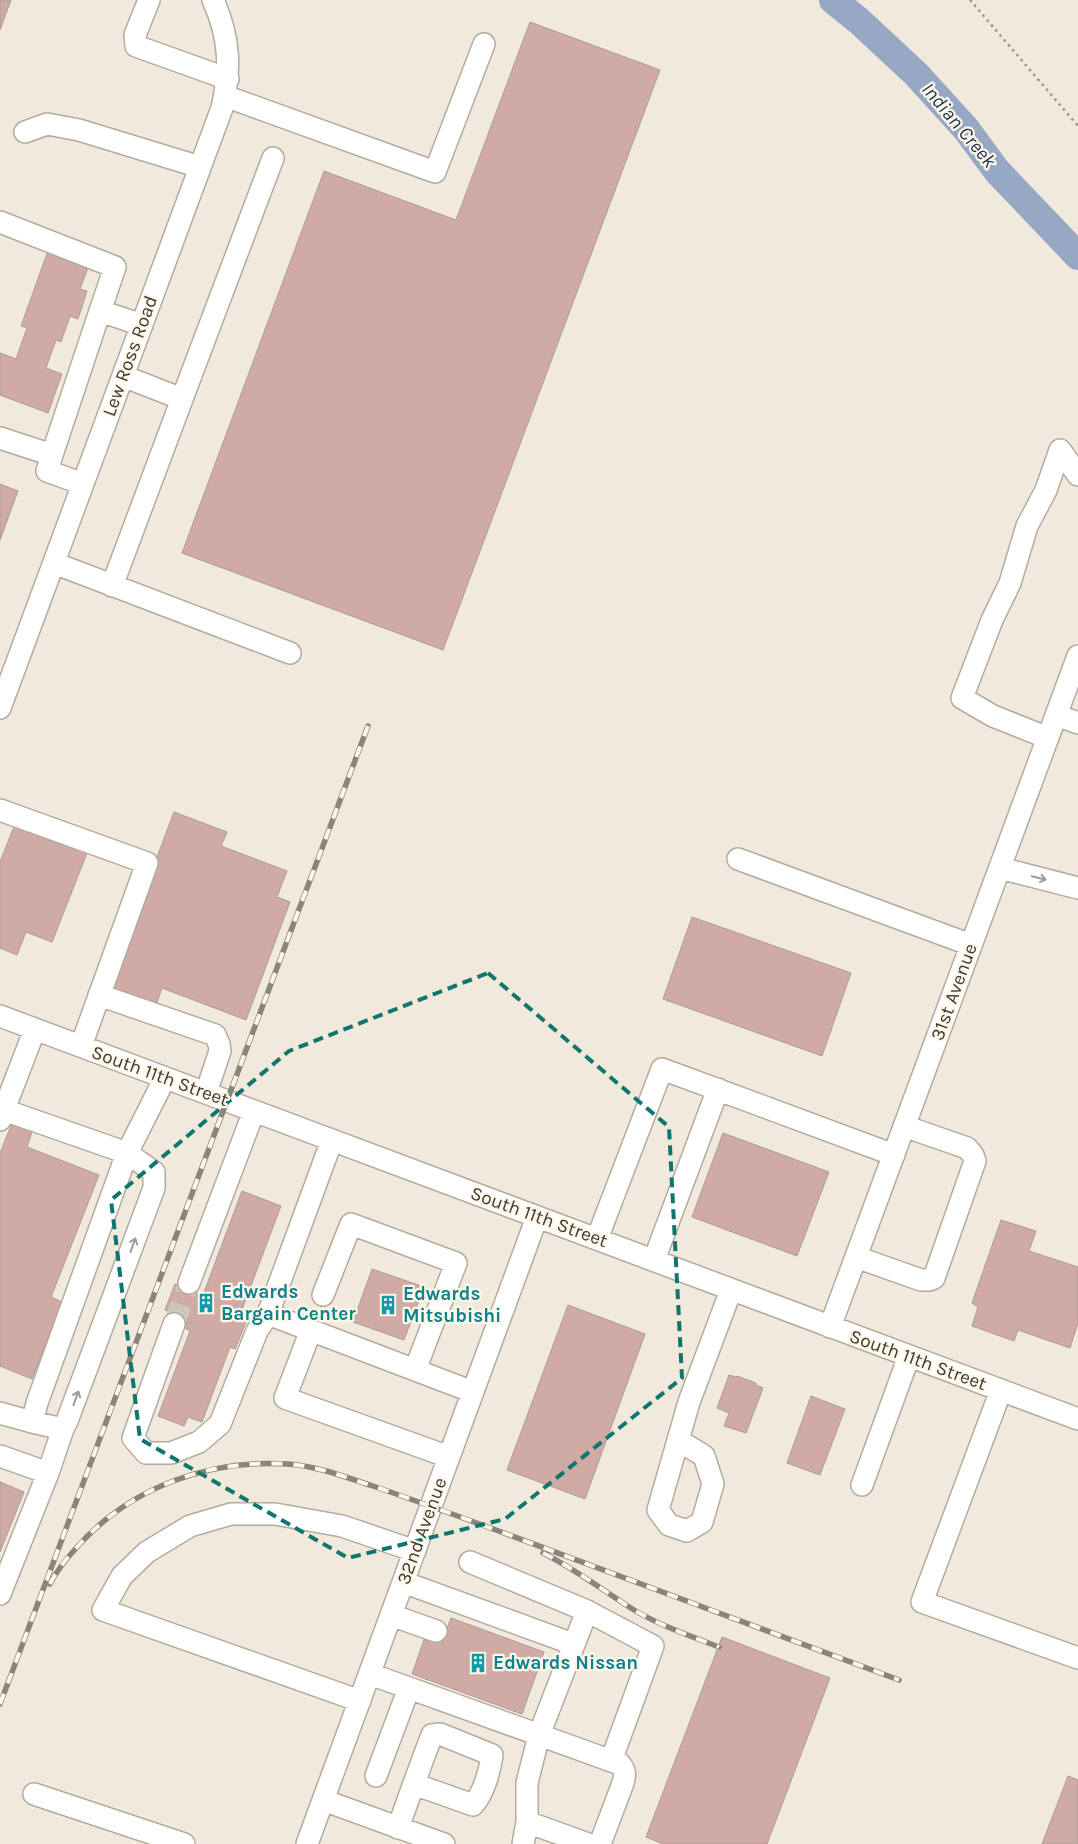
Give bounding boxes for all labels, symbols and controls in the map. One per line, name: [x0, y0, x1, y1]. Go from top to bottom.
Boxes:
water label: Indian Creek: [917, 78, 1002, 173]
street label: Lew Ross Road: [98, 292, 162, 420]
one-way arrow: [1030, 874, 1046, 884]
street label: 31st Avenue: [926, 940, 982, 1044]
street label: South 11th Street: [88, 1041, 232, 1111]
street label: South 11th Street: [467, 1182, 611, 1252]
one-way arrow: [128, 1238, 138, 1253]
place label: Edwards Bargain Center: [221, 1281, 356, 1325]
place label: Edwards Mitsubishi: [403, 1283, 501, 1327]
building icon: Edwards Bargain Center: [195, 1292, 217, 1314]
building icon: Edwards Mitsubishi: [377, 1294, 399, 1316]
street label: South 11th Street: [846, 1325, 990, 1395]
one-way arrow: [72, 1390, 81, 1406]
street label: 32nd Avenue: [393, 1475, 451, 1587]
building icon: Edwards Nissan: [467, 1652, 489, 1674]
place label: Edwards Nissan: [493, 1652, 638, 1674]

